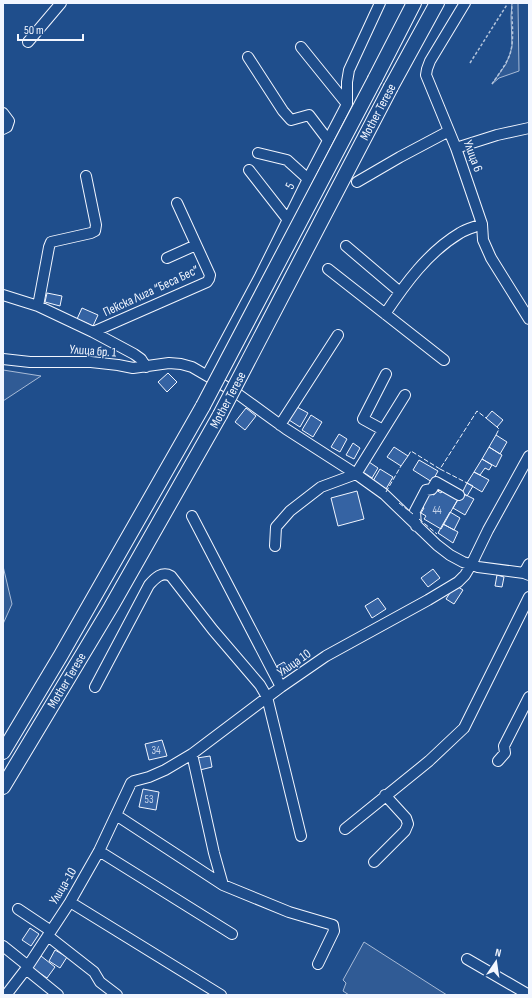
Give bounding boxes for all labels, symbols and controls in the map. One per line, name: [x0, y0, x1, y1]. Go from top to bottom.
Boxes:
scale bar: [18, 16, 83, 42]
text: 50 m: [24, 23, 44, 38]
street label: Mother Terese: [356, 81, 400, 143]
street label: Улица 6: [460, 138, 486, 174]
street label: 5: [282, 180, 298, 192]
street label: Пеќска Лига “Беса Бес”: [100, 262, 202, 320]
street label: Улица бр. 1: [69, 341, 117, 361]
street label: Mother Terese: [206, 369, 250, 431]
house number: 44: [432, 504, 442, 517]
street label: Улица 10: [274, 646, 314, 680]
street label: Mother Terese: [44, 650, 90, 711]
house number: 34: [151, 744, 161, 757]
house number: 53: [144, 793, 154, 806]
street label: Улица-10: [46, 864, 80, 907]
north arrow: [476, 942, 516, 982]
text: N: [494, 946, 503, 960]

